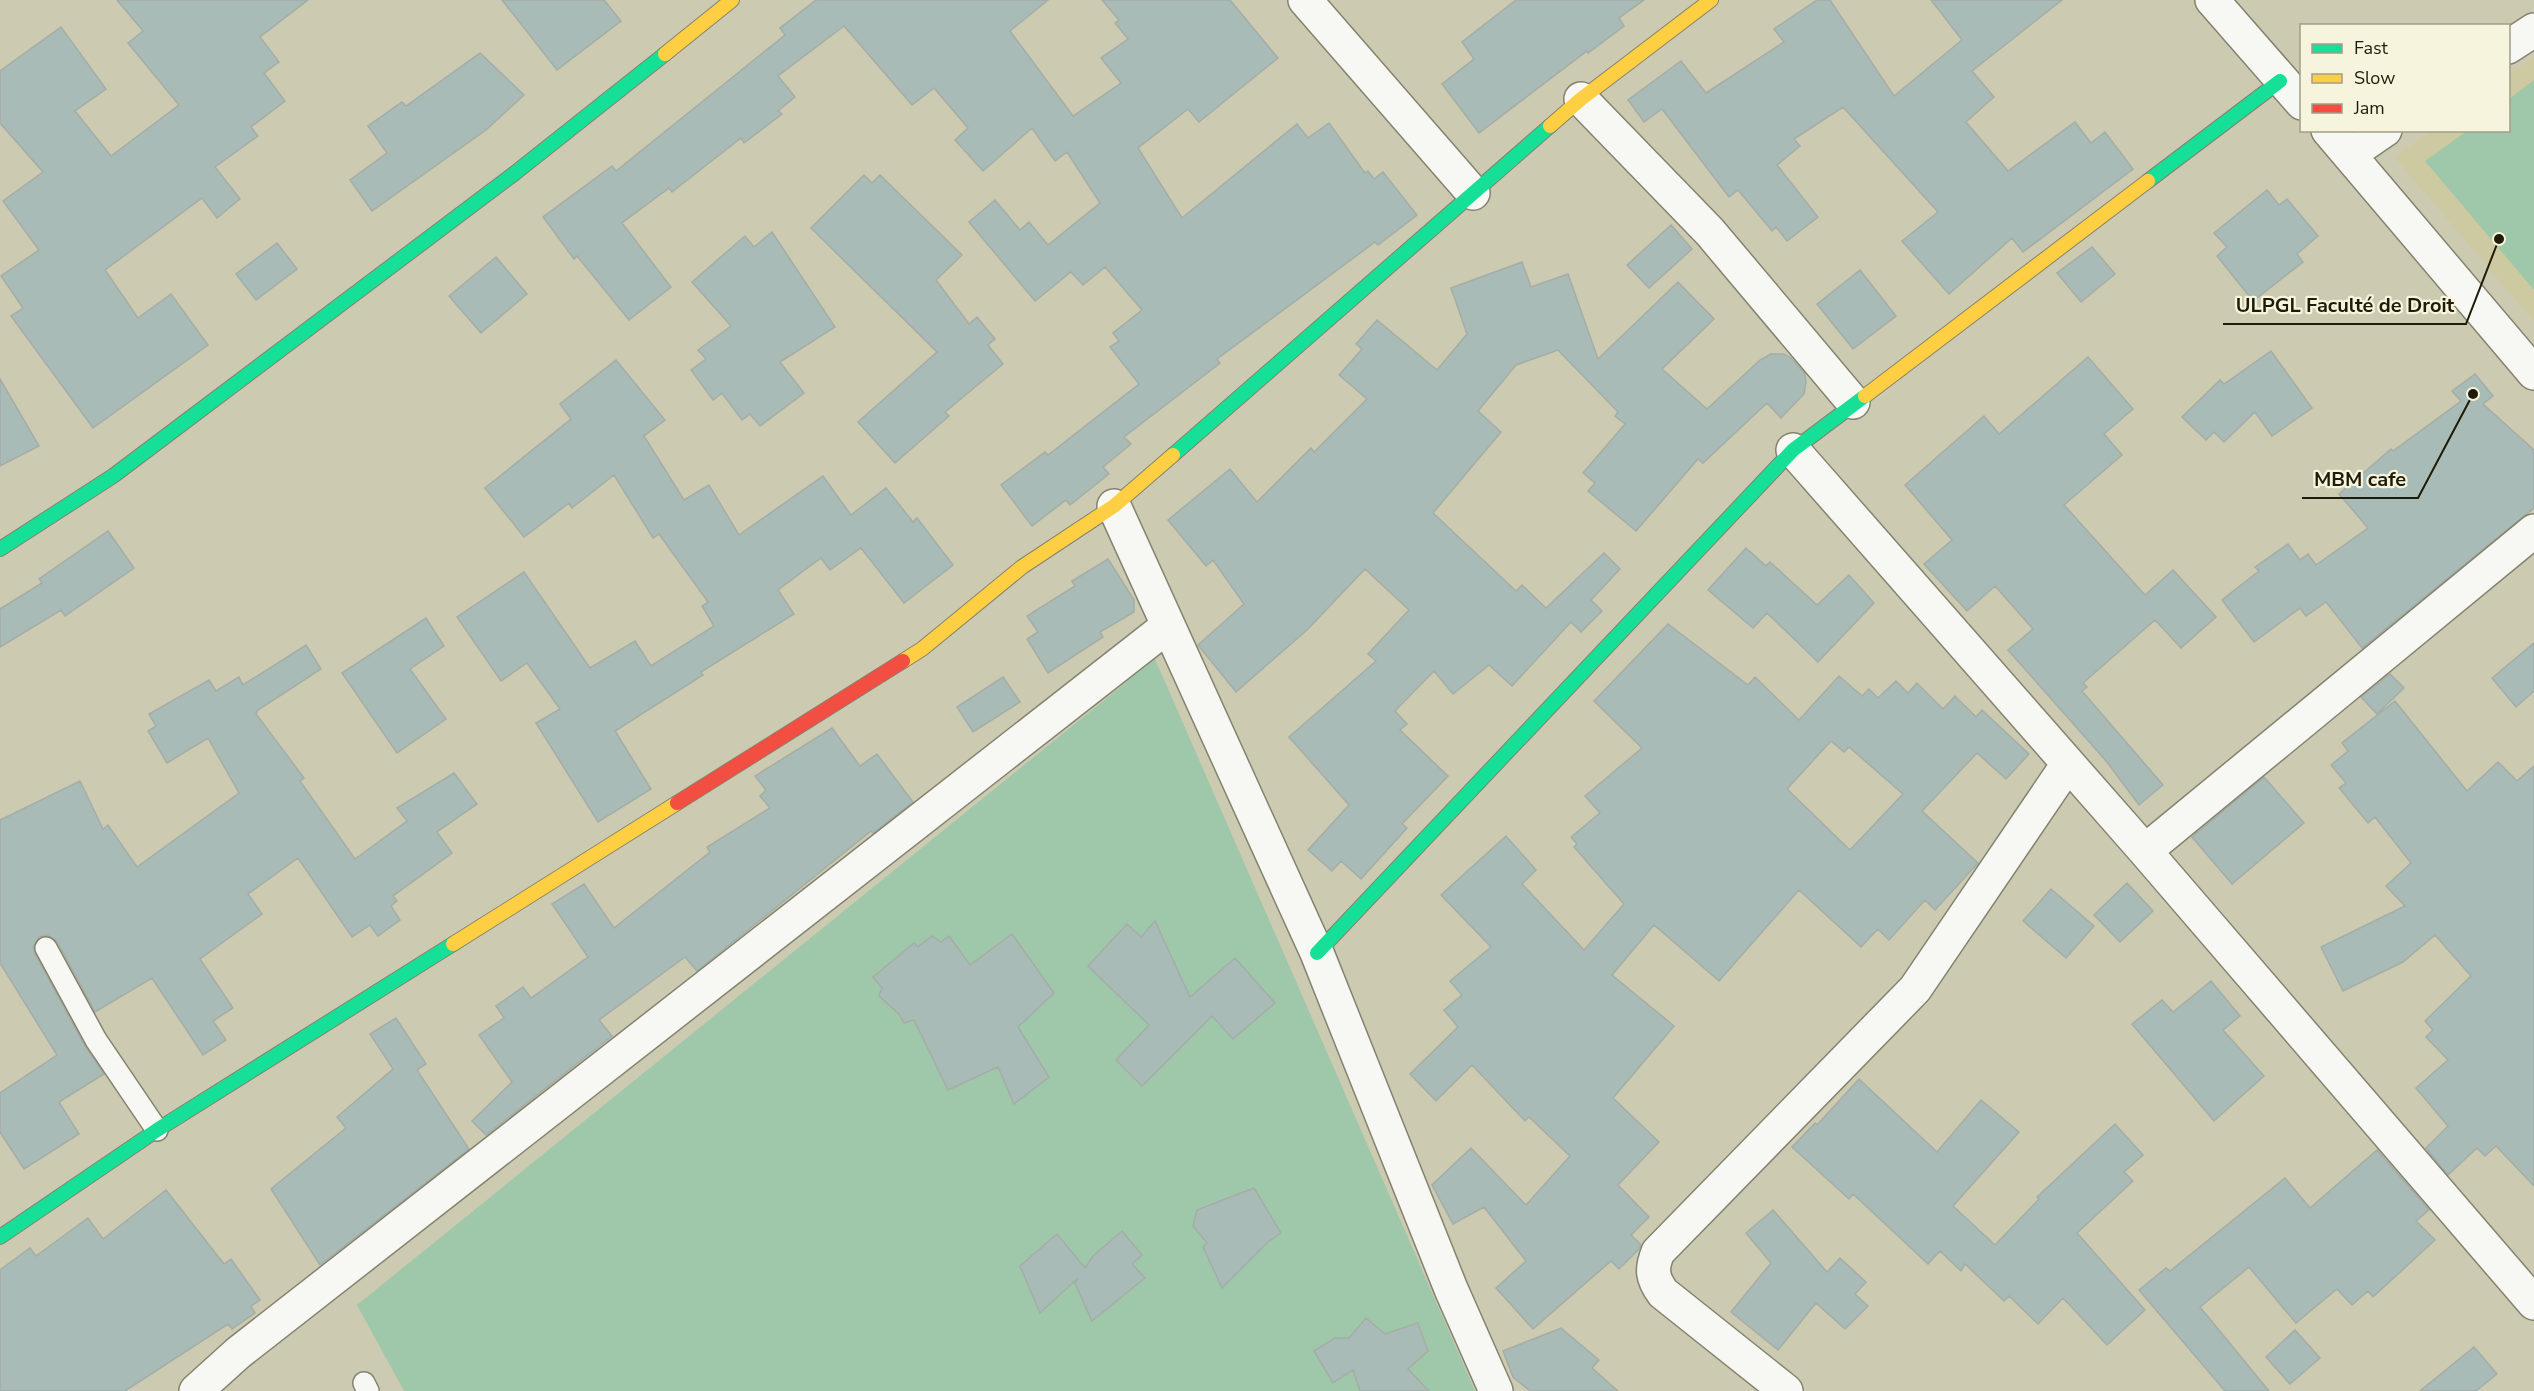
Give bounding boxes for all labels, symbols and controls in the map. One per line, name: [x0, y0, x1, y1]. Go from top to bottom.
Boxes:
legend: [2300, 24, 2510, 132]
text: Fast: [2354, 36, 2389, 60]
text: Slow: [2354, 66, 2395, 90]
text: Jam: [2353, 96, 2385, 120]
callout: ULPGL Faculté de Droit: [2223, 286, 2466, 324]
text: ULPGL Faculté de Droit: [2236, 292, 2455, 319]
callout: MBM cafe: [2302, 460, 2418, 498]
text: MBM cafe: [2314, 466, 2406, 493]

